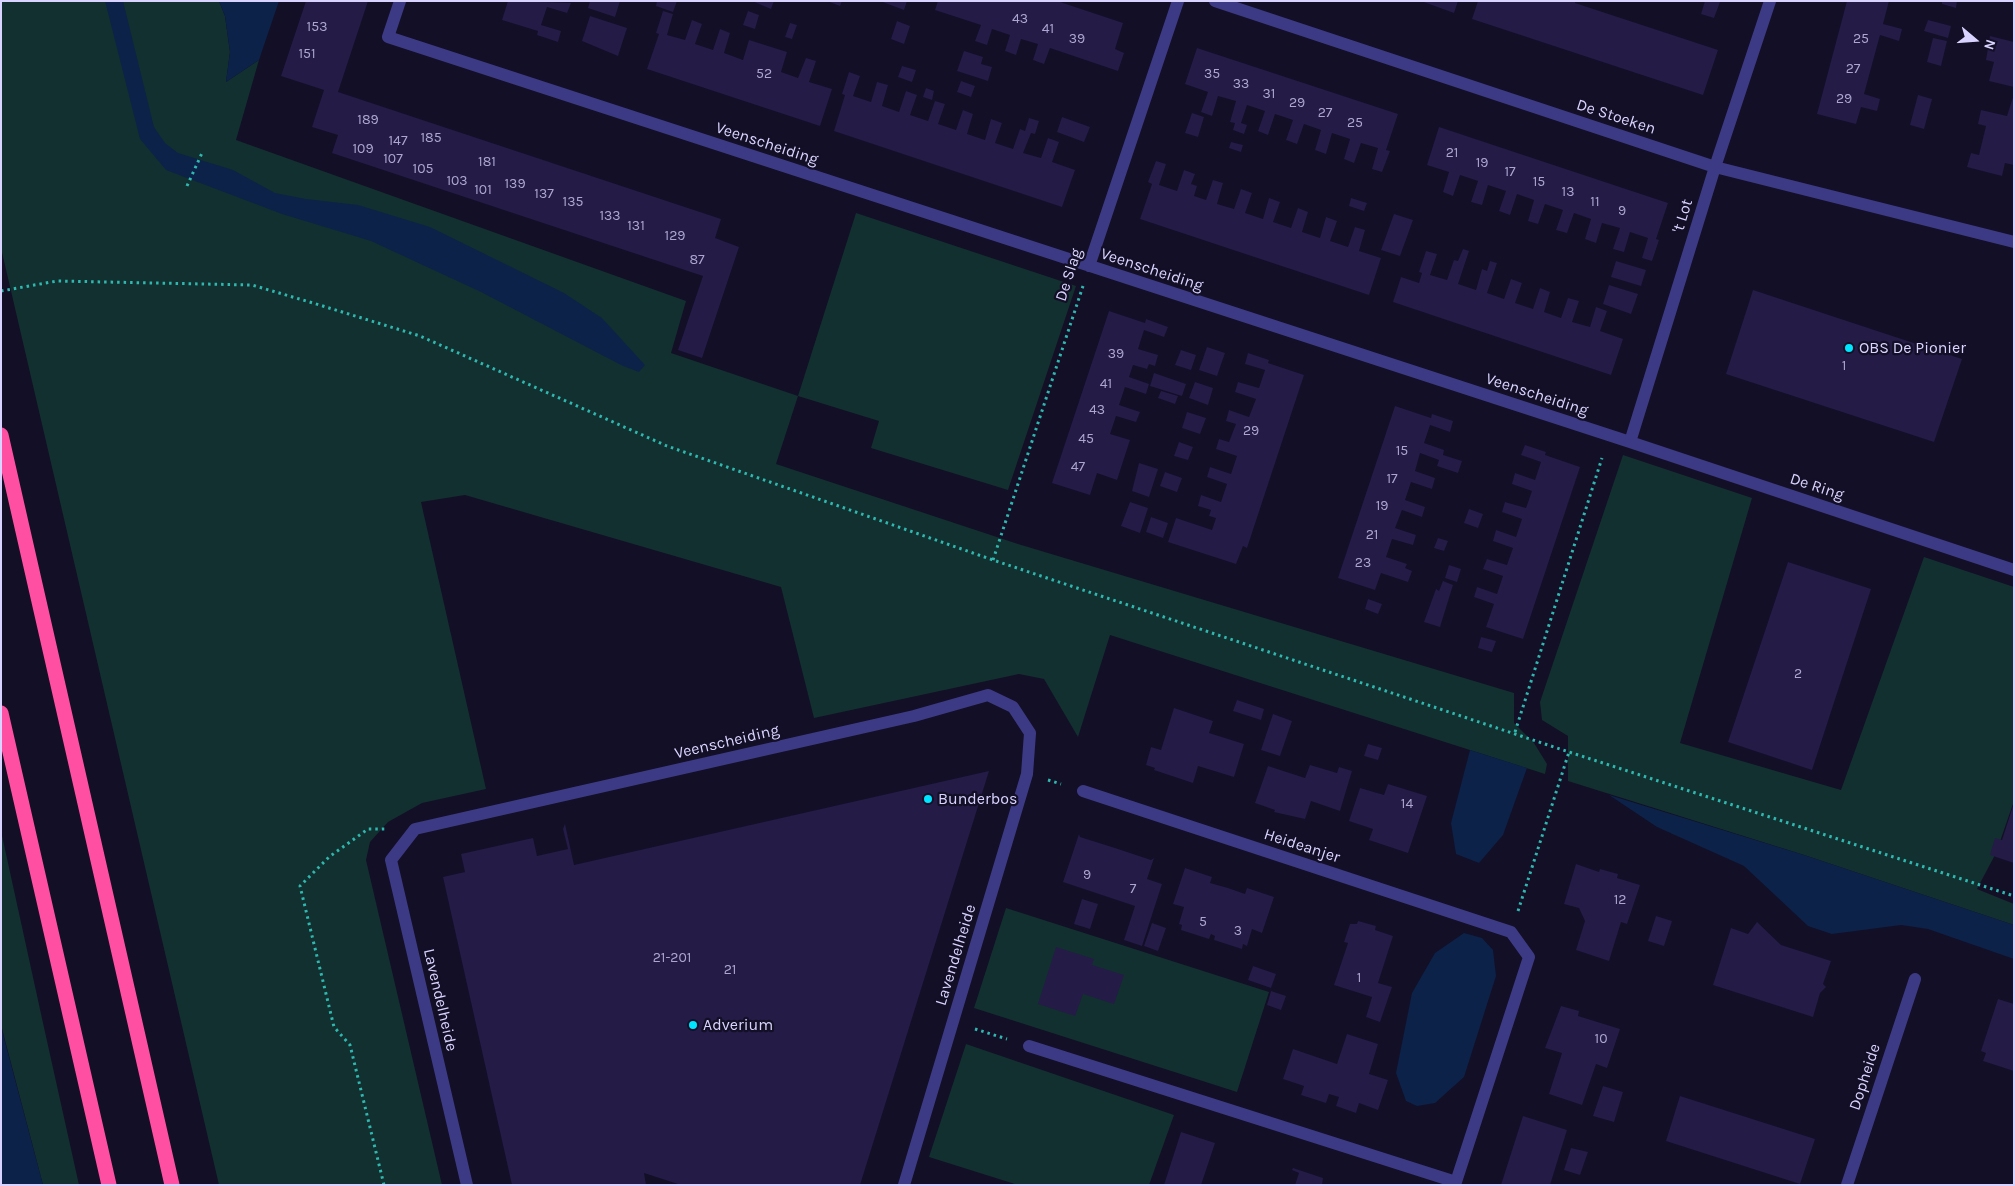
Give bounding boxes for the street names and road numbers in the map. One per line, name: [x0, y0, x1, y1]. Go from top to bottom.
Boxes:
street label: De Stoeken: [1574, 95, 1658, 139]
street label: Veenscheiding: [713, 118, 821, 170]
street label: 't Lot: [1669, 197, 1697, 235]
street label: Veenscheiding: [1098, 244, 1206, 296]
street label: De Slag: [1051, 246, 1087, 304]
street label: Veenscheiding: [1483, 369, 1591, 421]
street label: De Ring: [1787, 469, 1847, 505]
street label: Veenscheiding: [673, 721, 781, 763]
street label: Heideanjer: [1262, 825, 1342, 867]
street label: Lavendelheide: [932, 902, 980, 1008]
street label: Lavendelheide: [419, 947, 461, 1053]
street label: Dopheide: [1845, 1041, 1885, 1113]

